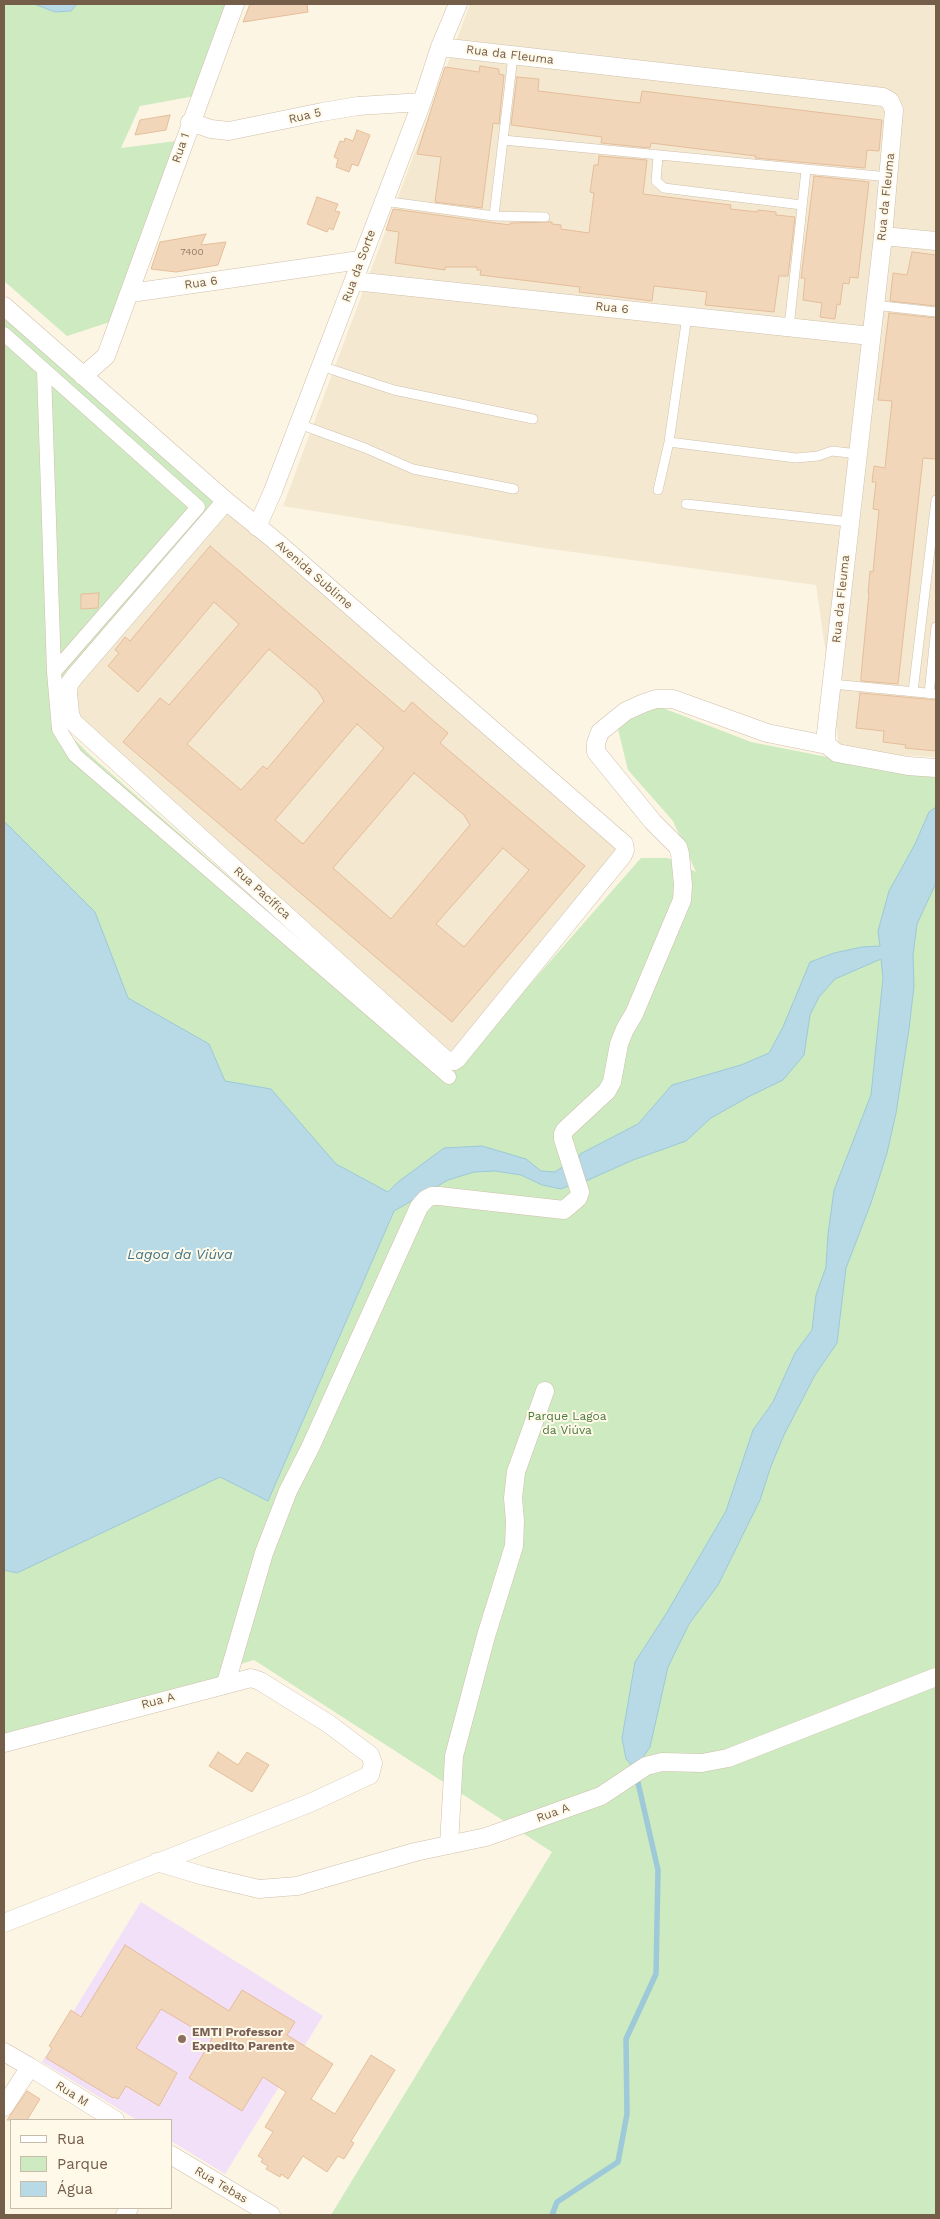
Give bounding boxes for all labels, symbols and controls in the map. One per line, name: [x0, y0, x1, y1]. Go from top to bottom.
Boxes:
street label: Rua da Fleuma: [465, 42, 555, 68]
street label: Rua 5: [287, 105, 323, 127]
street label: Rua 1: [169, 131, 193, 165]
street label: Rua da Fleuma: [874, 152, 898, 242]
street label: Rua da Sorte: [339, 228, 379, 304]
house number: 7400: [180, 246, 204, 258]
street label: Rua 6: [183, 274, 219, 292]
street label: Rua 6: [595, 299, 629, 317]
street label: Avenida Sublime: [272, 538, 356, 612]
street label: Rua da Fleuma: [829, 554, 853, 644]
street label: Rua Pacífica: [231, 864, 293, 922]
water label: Lagoa da Viúva: [127, 1247, 233, 1263]
park label: Parque Lagoa da Viúva: [527, 1409, 607, 1437]
street label: Rua A: [140, 1690, 176, 1712]
street label: Rua A: [535, 1800, 571, 1826]
place label: EMTI Professor Expedito Parente: [192, 2025, 295, 2053]
marker: EMTI Professor Expedito Parente: [176, 2033, 188, 2045]
street label: Rua M: [53, 2078, 91, 2110]
legend: [10, 2119, 172, 2209]
text: Rua: [57, 2130, 85, 2148]
text: Parque: [57, 2155, 108, 2173]
street label: Rua Tebas: [192, 2163, 250, 2207]
text: Água: [57, 2180, 93, 2198]

